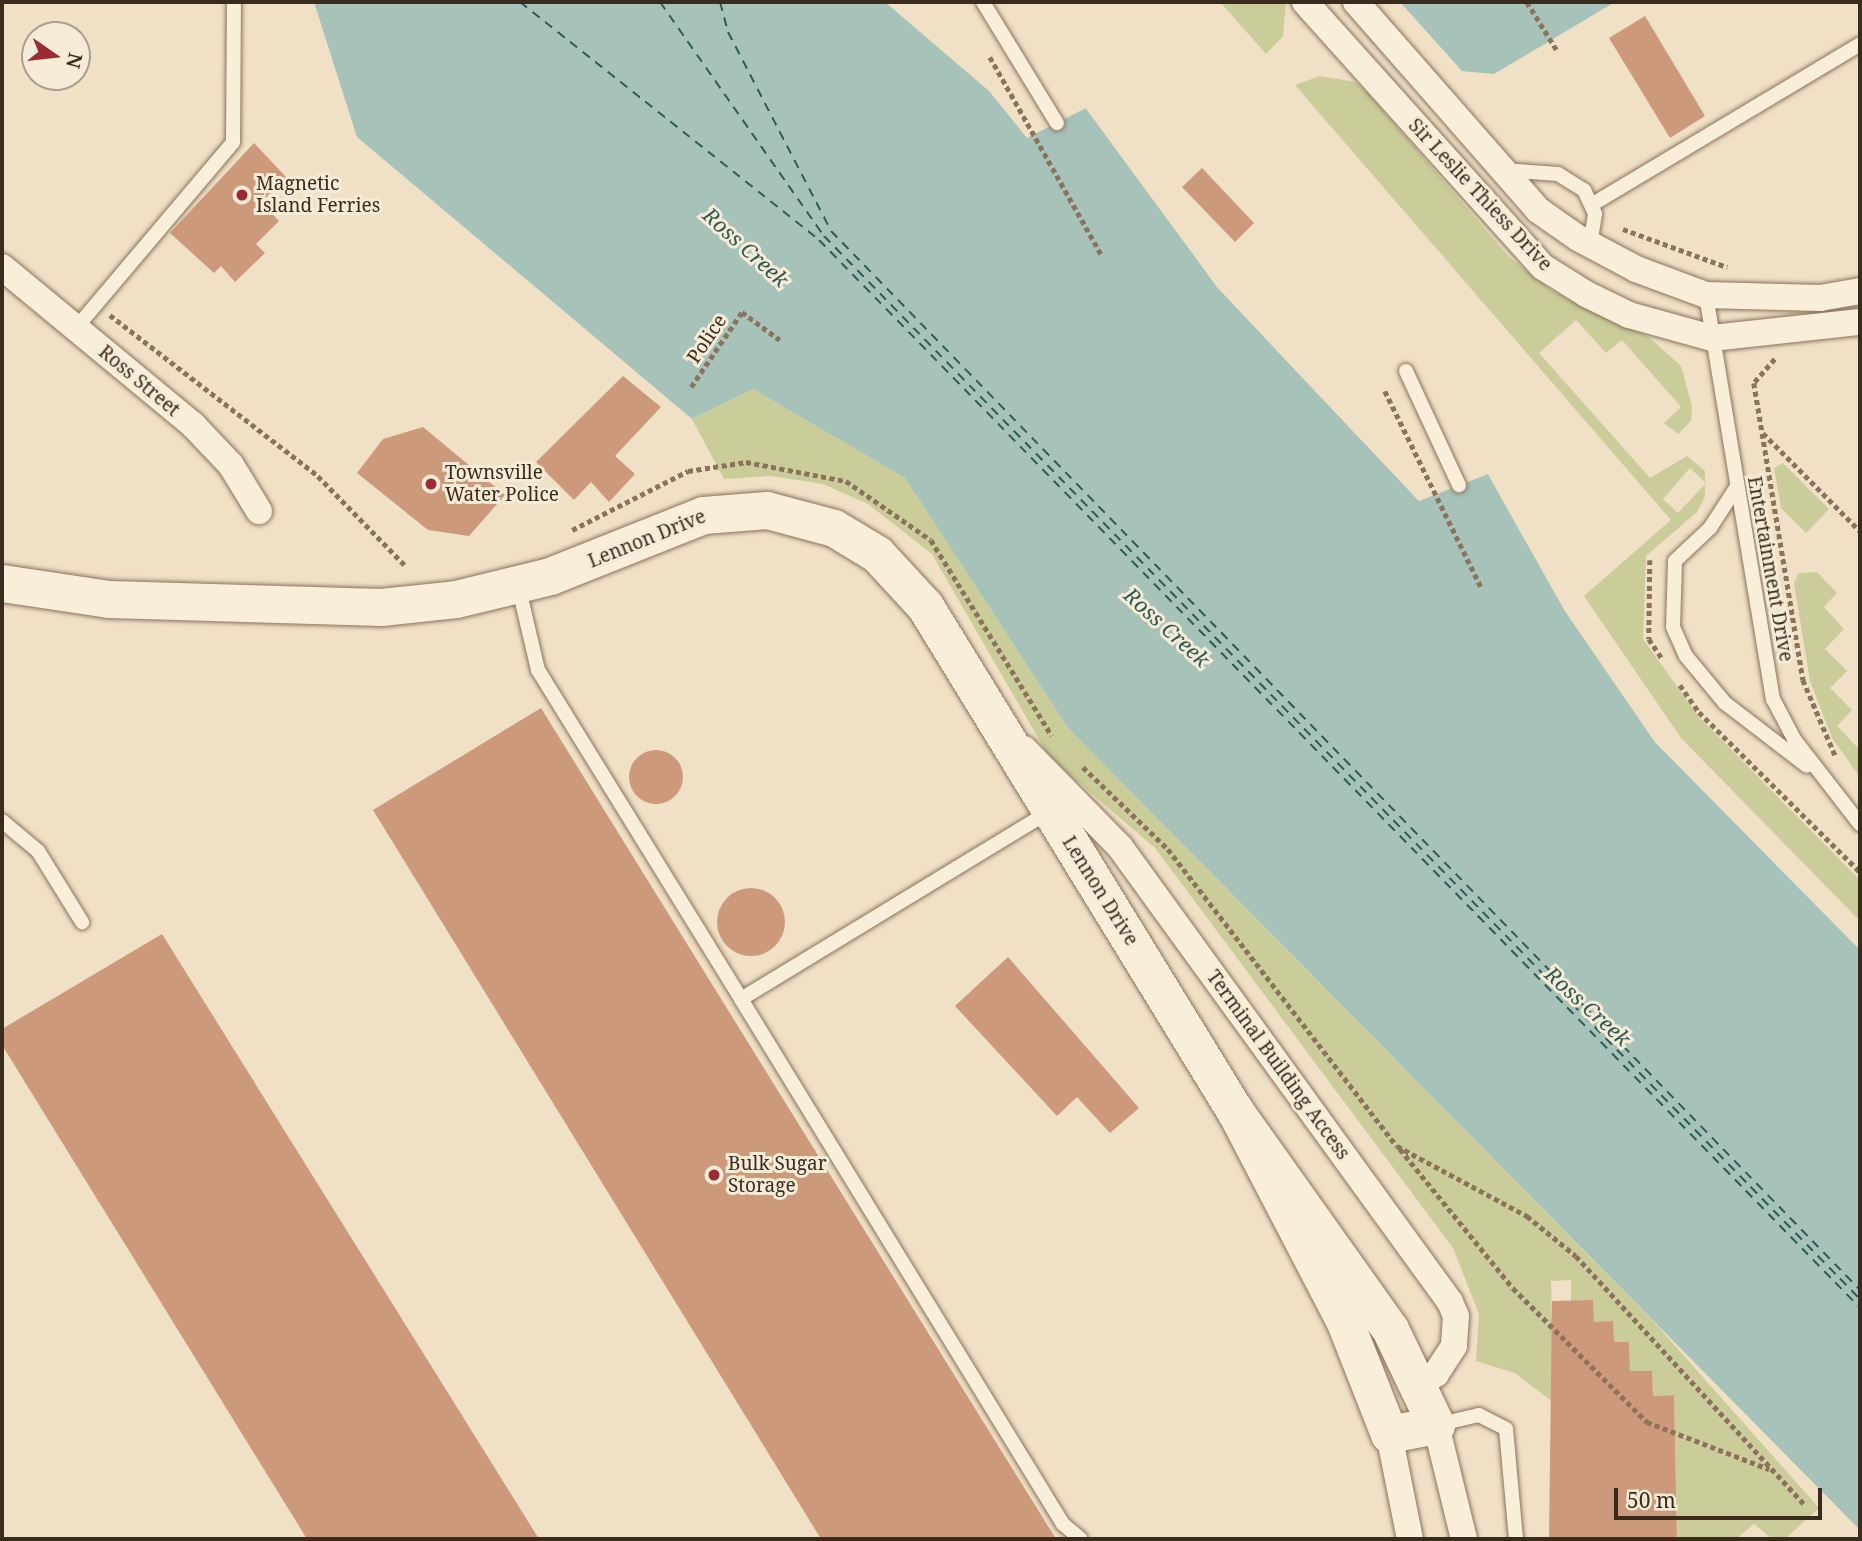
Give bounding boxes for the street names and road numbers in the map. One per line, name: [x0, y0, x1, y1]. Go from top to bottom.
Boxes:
street label: Sir Leslie Thiess Drive: [1403, 114, 1557, 276]
street label: Police: [682, 310, 732, 368]
street label: Ross Street: [94, 341, 184, 421]
street label: Entertainment Drive: [1742, 475, 1798, 663]
street label: Lennon Drive: [585, 505, 709, 573]
street label: Lennon Drive: [1057, 832, 1143, 950]
street label: Terminal Building Access: [1202, 966, 1354, 1164]

